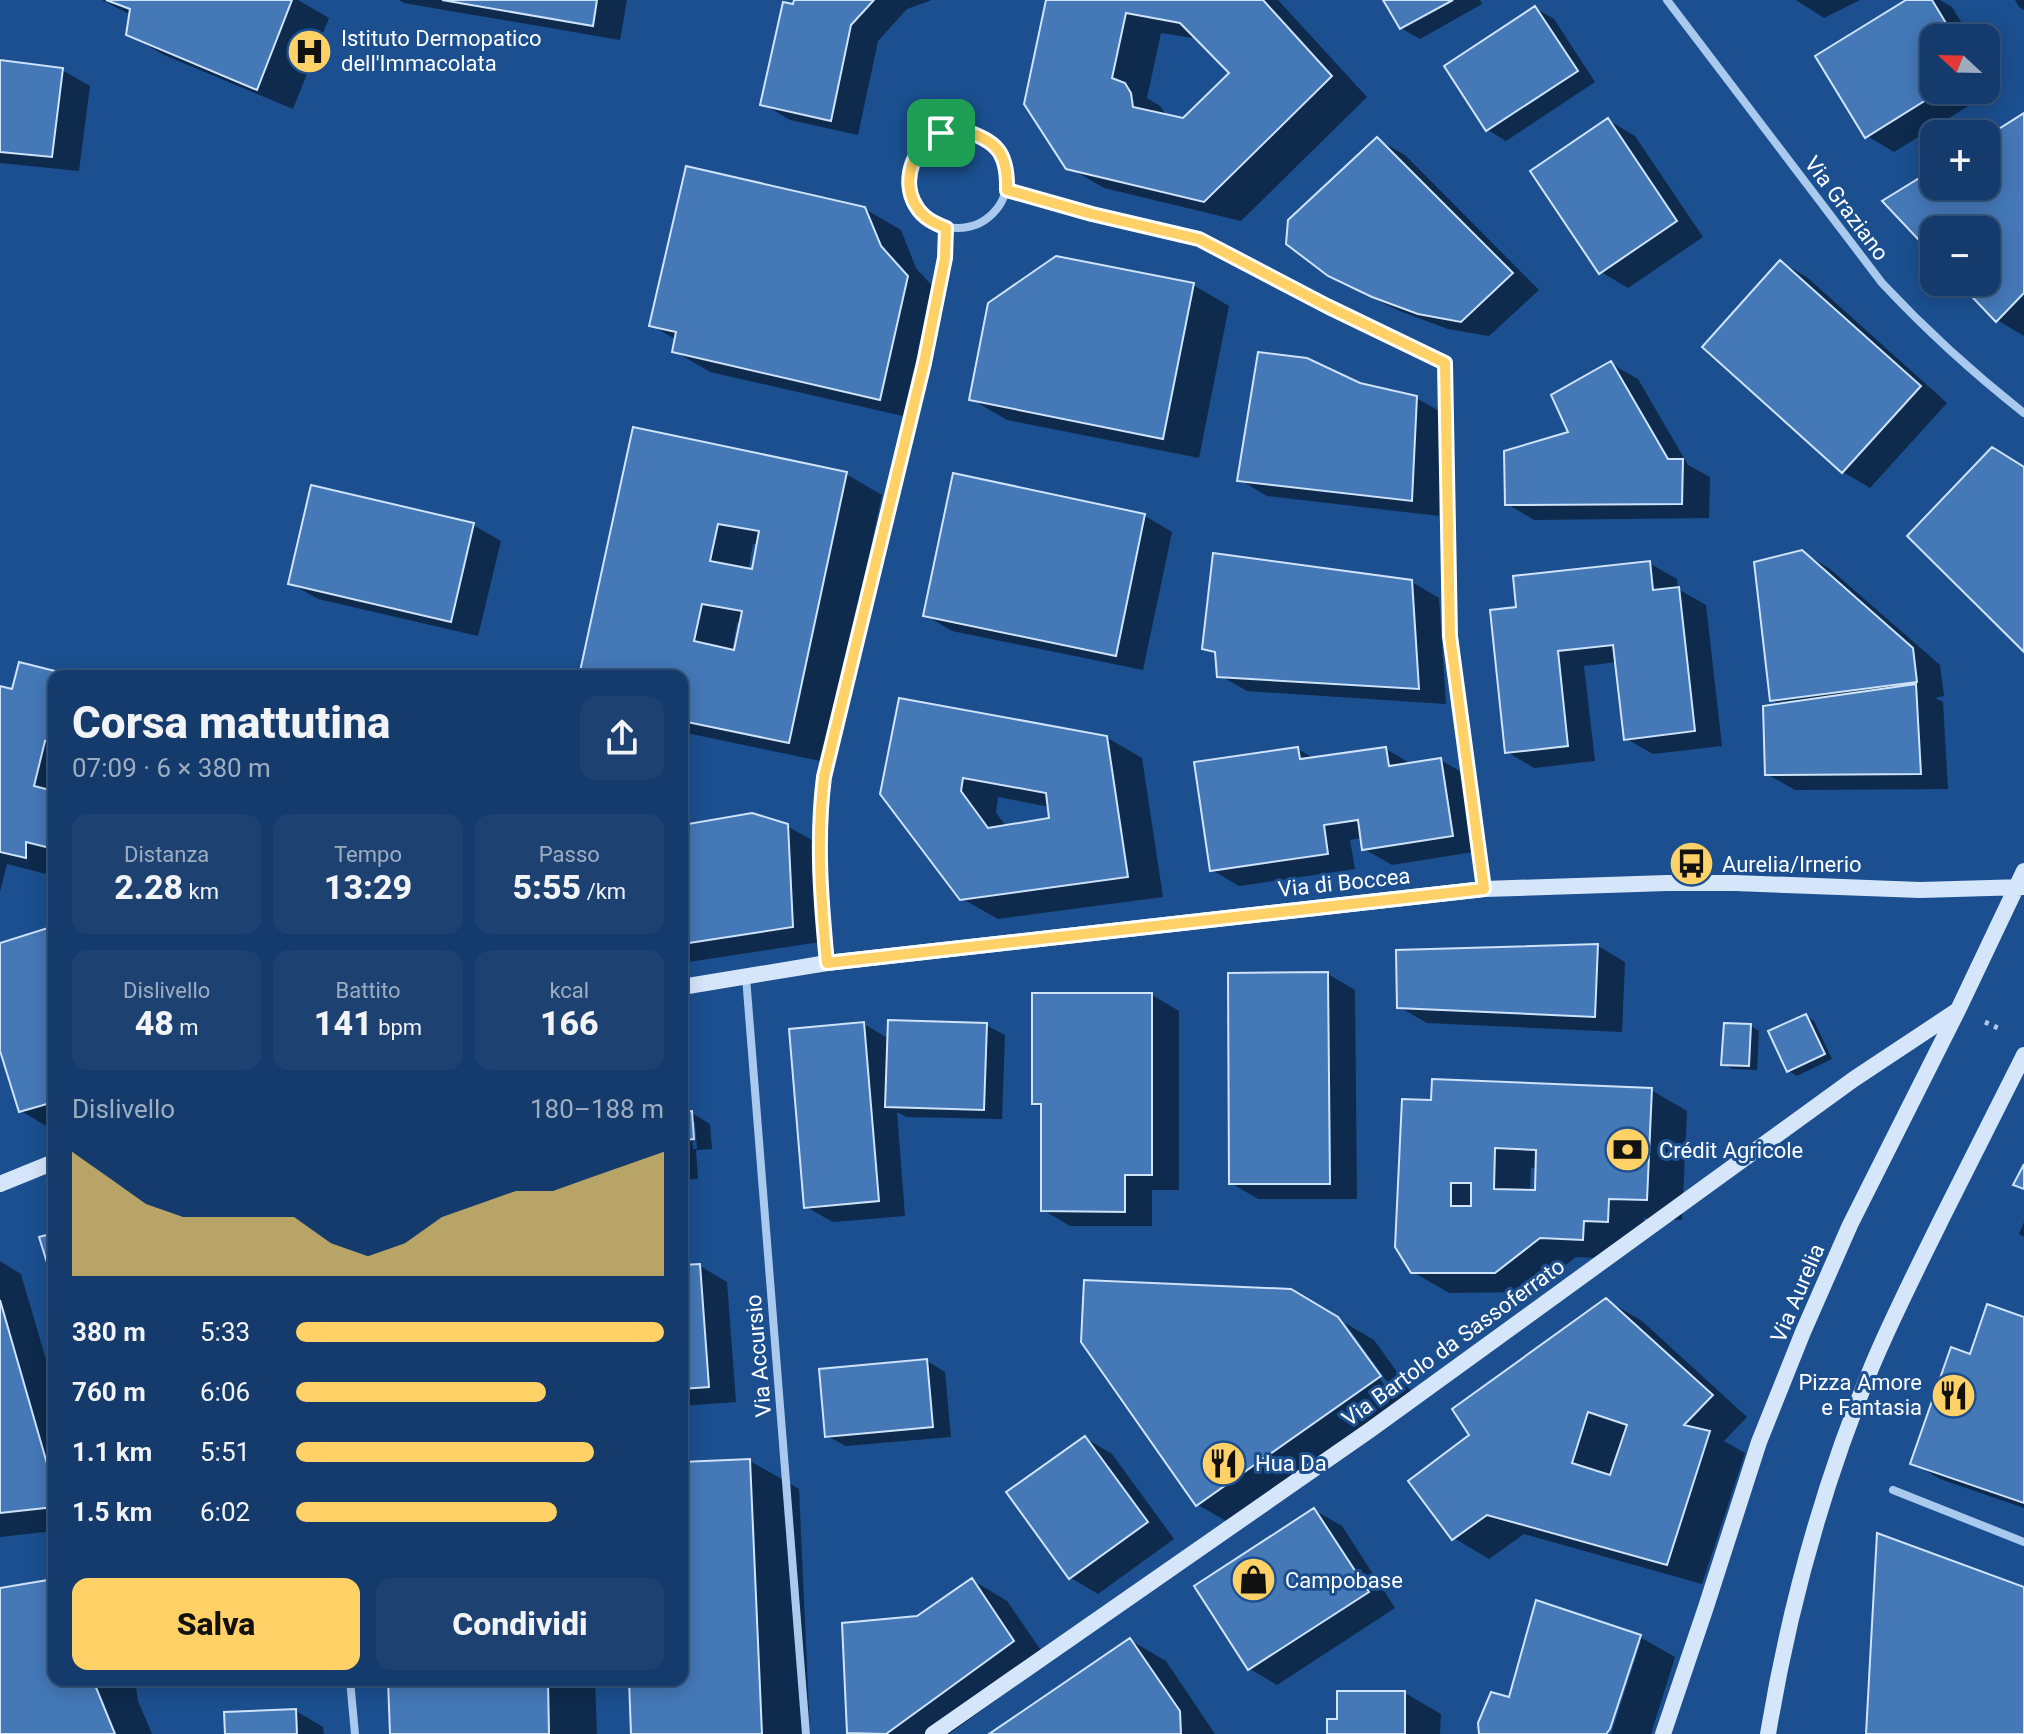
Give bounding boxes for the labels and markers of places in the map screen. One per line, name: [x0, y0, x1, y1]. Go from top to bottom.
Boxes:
place label: Istituto Dermopatico dell'Immacolata: [341, 26, 542, 76]
hospital icon: Istituto Dermopatico dell'Immacolata: [286, 27, 334, 75]
pin: [907, 99, 975, 167]
bus stop icon: Aurelia/Irnerio: [1667, 840, 1715, 888]
place label: Aurelia/Irnerio: [1722, 852, 1862, 877]
bank icon: Crédit Agricole: [1604, 1126, 1652, 1174]
place label: Crédit Agricole: [1659, 1138, 1803, 1163]
place label: Pizza Amore e Fantasia: [1798, 1370, 1922, 1420]
restaurant icon: Pizza Amore e Fantasia: [1929, 1371, 1977, 1419]
restaurant icon: Hua Da: [1200, 1439, 1248, 1487]
place label: Hua Da: [1255, 1451, 1327, 1476]
shop icon: Campobase: [1230, 1556, 1278, 1604]
place label: Campobase: [1285, 1568, 1403, 1593]

